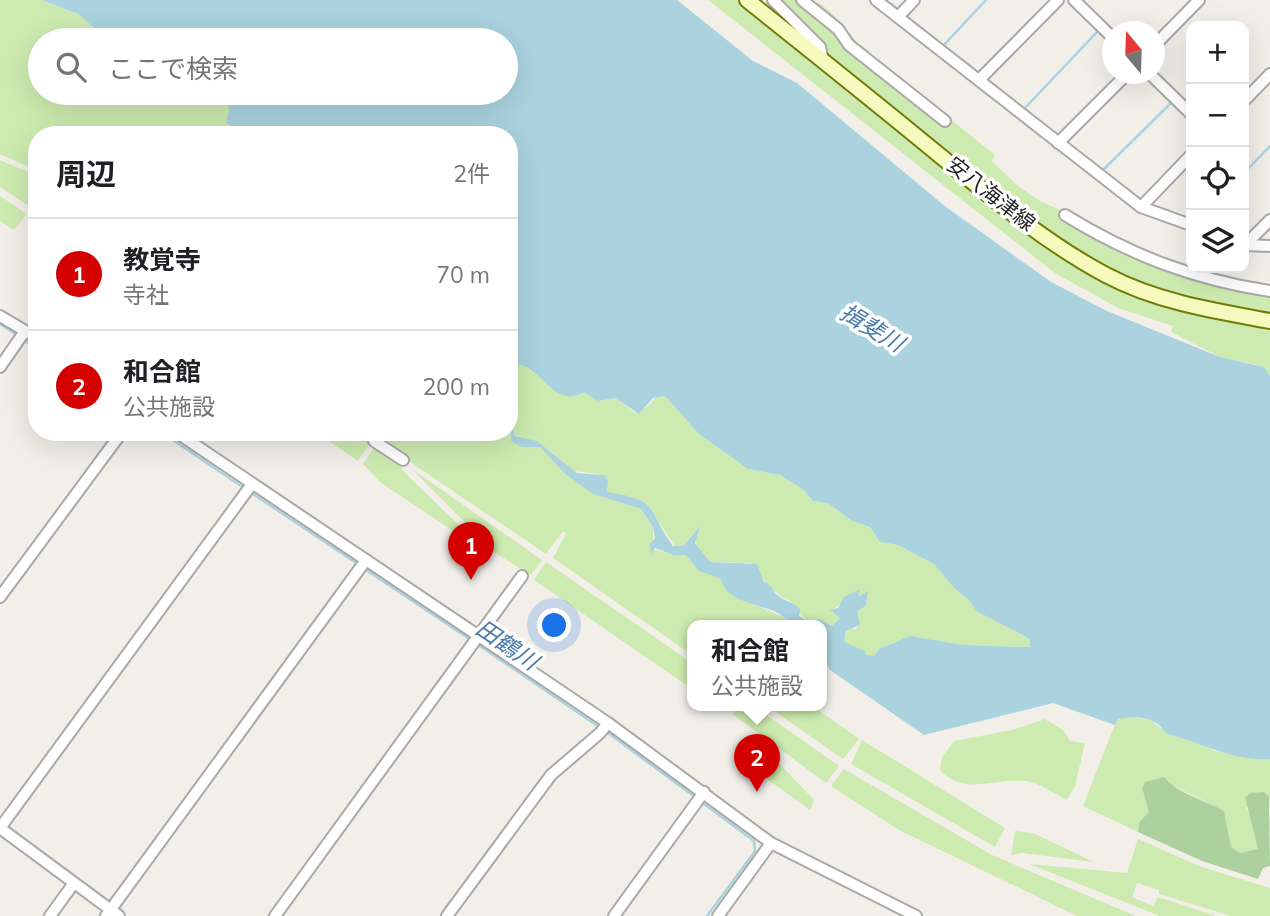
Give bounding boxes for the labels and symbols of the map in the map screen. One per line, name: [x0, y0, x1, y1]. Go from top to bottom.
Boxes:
north arrow: [1102, 21, 1165, 84]
street label: 安八海津線: [942, 151, 1041, 236]
water label: 揖斐川: [835, 297, 912, 359]
pin: 1: [448, 522, 494, 580]
your location: [537, 608, 571, 642]
water label: 田鶴川: [471, 613, 546, 678]
pin: 2: [734, 734, 780, 792]

